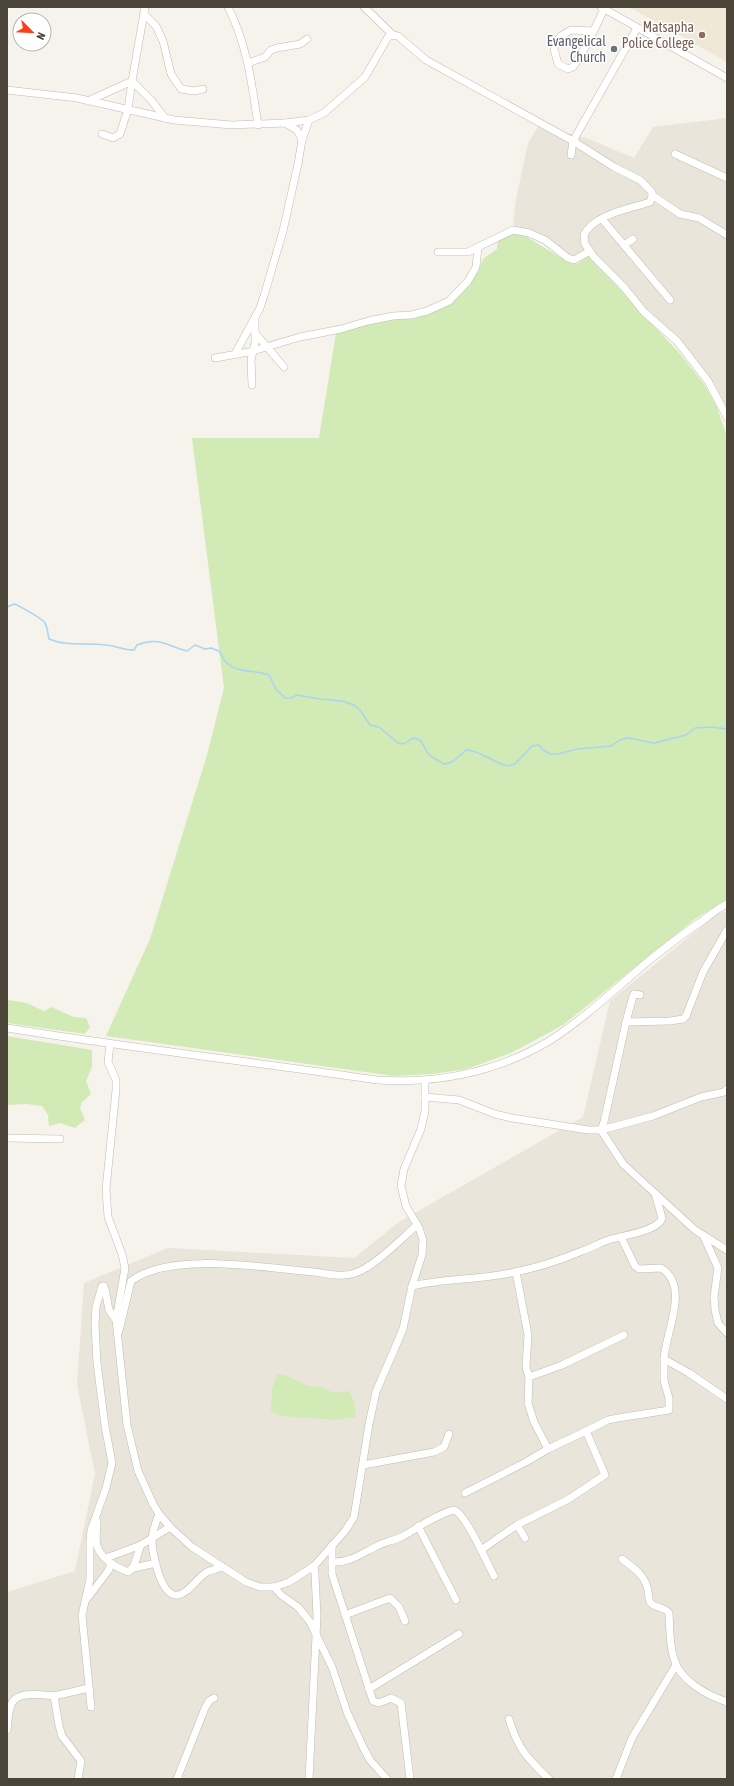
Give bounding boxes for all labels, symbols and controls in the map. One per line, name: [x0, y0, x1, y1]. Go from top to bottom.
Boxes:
north arrow: [12, 12, 52, 52]
place label: Matsapha Police College: [622, 19, 694, 51]
marker: Matsapha Police College: [697, 30, 707, 40]
text: N: [34, 31, 48, 41]
place label: Evangelical Church: [547, 33, 606, 65]
marker: Evangelical Church: [609, 44, 619, 54]

